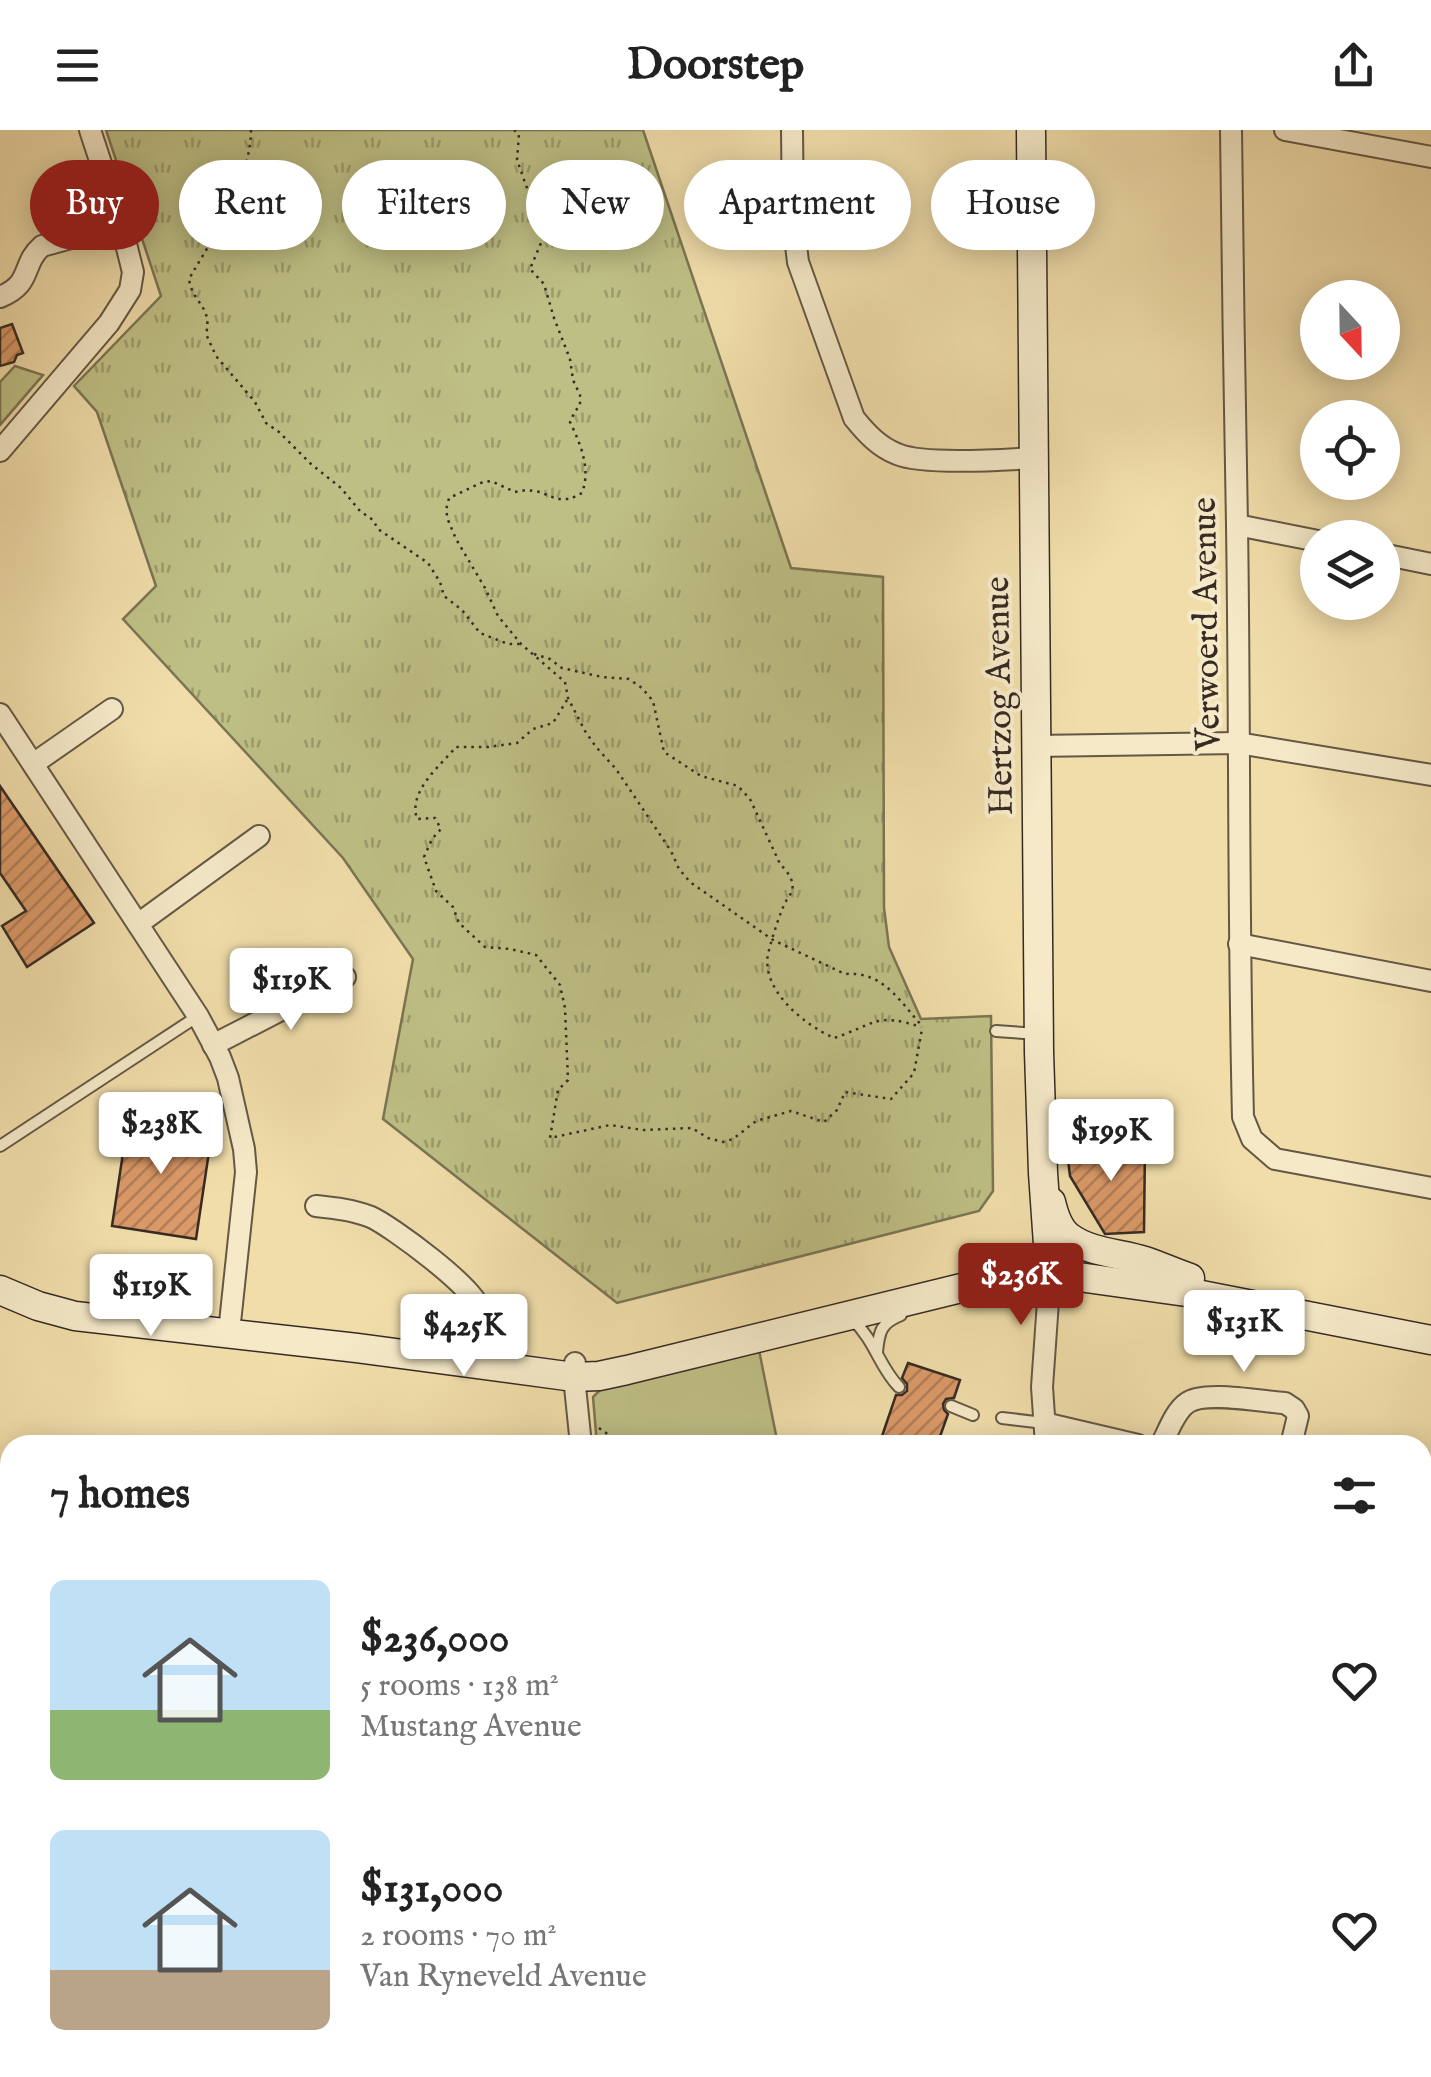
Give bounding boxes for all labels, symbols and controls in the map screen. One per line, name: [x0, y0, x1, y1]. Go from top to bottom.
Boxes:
text: Doorstep: [627, 37, 804, 94]
icon: menu: [50, 38, 105, 93]
icon: share: [1326, 38, 1381, 93]
chip: Buy: [30, 160, 159, 250]
chip: Rent: [179, 160, 322, 250]
chip: Filters: [342, 160, 506, 250]
chip: New: [526, 160, 664, 250]
chip: Apartment: [684, 160, 911, 250]
chip: House: [931, 160, 1095, 250]
north arrow: [1300, 280, 1400, 380]
map controls: [1300, 280, 1400, 620]
button: locate: [1300, 400, 1400, 500]
street label: Verwoerd Avenue: [1183, 497, 1232, 752]
button: layers: [1300, 520, 1400, 620]
street label: Hertzog Avenue: [976, 576, 1025, 816]
pin: $119K: [221, 948, 361, 1033]
text: $119K: [252, 960, 330, 1001]
pin: $238K: [91, 1092, 231, 1177]
pin: $199K: [1041, 1099, 1181, 1184]
text: $238K: [121, 1104, 201, 1145]
text: $199K: [1071, 1111, 1151, 1152]
pin: $236K: [951, 1243, 1091, 1328]
pin: $119K: [81, 1254, 221, 1339]
text: $236K: [980, 1255, 1062, 1296]
text: $119K: [112, 1266, 190, 1307]
pin: $131K: [1174, 1290, 1314, 1375]
pin: $425K: [394, 1294, 534, 1379]
text: $131K: [1206, 1302, 1282, 1343]
text: $425K: [422, 1306, 506, 1347]
icon: filters: [1327, 1468, 1382, 1523]
text: 7 homes: [50, 1469, 190, 1522]
text: $236,000: [360, 1613, 509, 1666]
icon: home: [130, 1620, 250, 1740]
icon: heart: [1327, 1653, 1382, 1708]
text: 5 rooms · 138 m²: [360, 1666, 559, 1707]
text: Mustang Avenue: [360, 1707, 582, 1748]
text: $131,000: [360, 1863, 503, 1916]
icon: home: [130, 1870, 250, 1990]
icon: heart: [1327, 1903, 1382, 1958]
text: 2 rooms · 70 m²: [360, 1916, 557, 1957]
text: Van Ryneveld Avenue: [360, 1957, 647, 1998]

